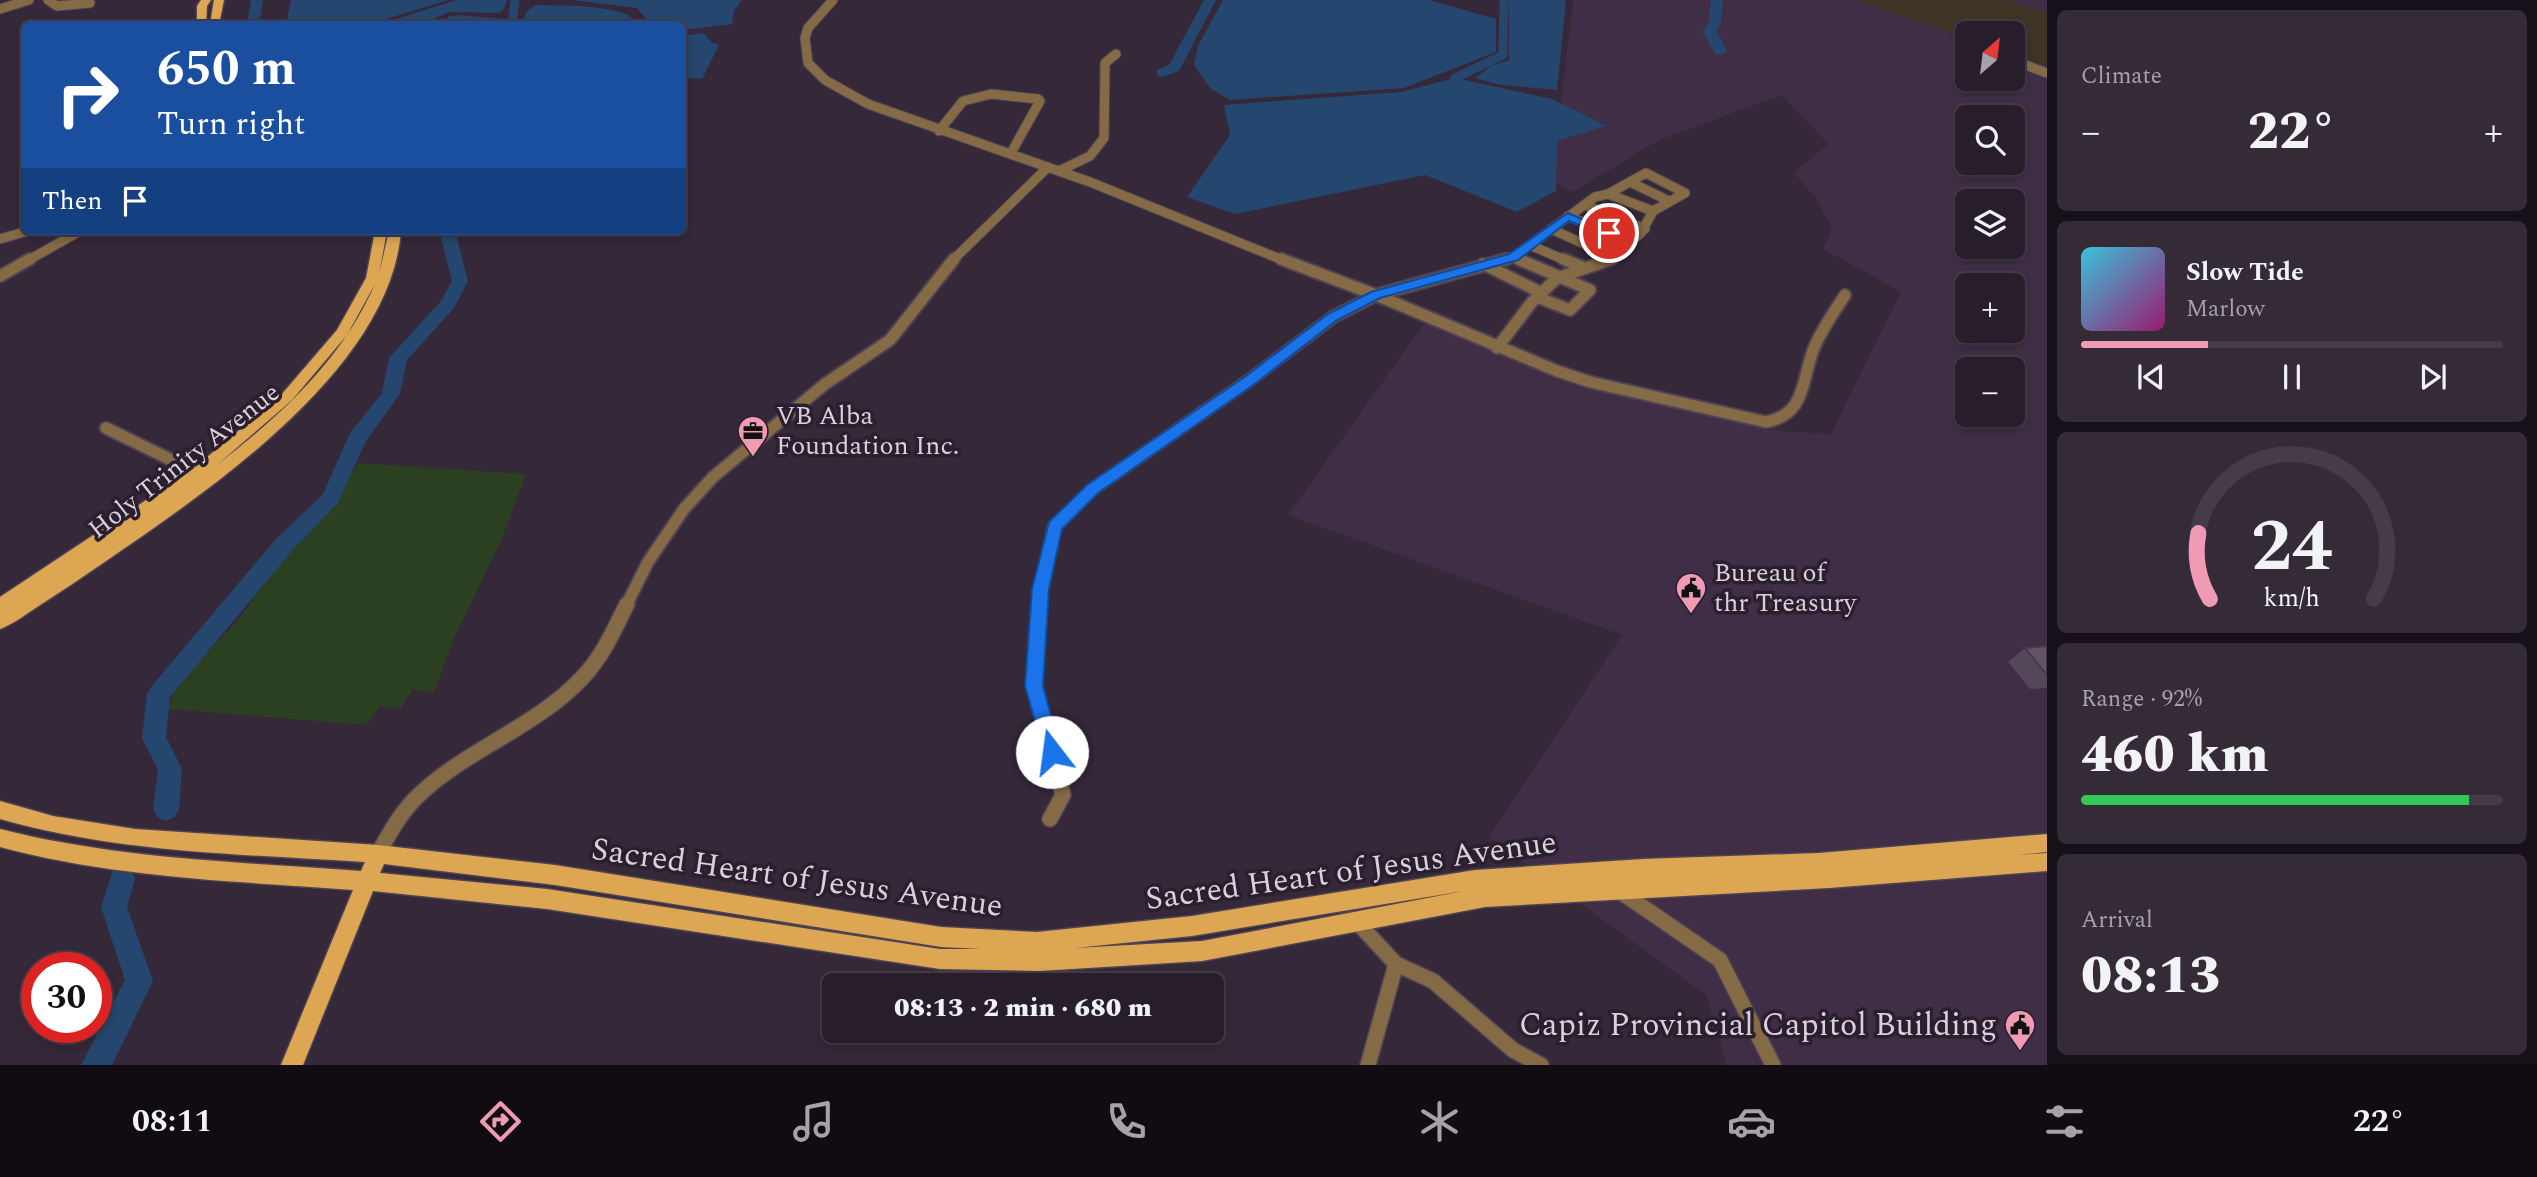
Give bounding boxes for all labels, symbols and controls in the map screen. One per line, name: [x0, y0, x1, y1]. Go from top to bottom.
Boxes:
north arrow: [1955, 21, 2025, 91]
map controls: [1955, 21, 2025, 427]
text: 650 m: [157, 32, 296, 107]
icon: right: [42, 49, 133, 140]
text: Climate: [2081, 59, 2162, 94]
text: 22°: [2248, 93, 2336, 172]
text: Turn right: [157, 100, 305, 149]
text: −: [2081, 104, 2100, 162]
text: +: [2484, 104, 2503, 162]
button: search: [1955, 105, 2025, 175]
text: Then: [42, 181, 102, 221]
icon: arrive: [116, 182, 154, 220]
button: layers: [1955, 189, 2025, 259]
pin: [1579, 203, 1639, 263]
icon: arrive: [1590, 214, 1628, 252]
text: Slow Tide: [2186, 252, 2304, 292]
button: +: [1955, 273, 2025, 343]
text: Marlow: [2186, 292, 2265, 327]
button: −: [1955, 357, 2025, 427]
icon: previous: [2132, 358, 2170, 396]
icon: pause: [2273, 358, 2311, 396]
icon: next: [2414, 358, 2452, 396]
street label: Holy Trinity Avenue: [79, 373, 289, 549]
place label: VB Alba Foundation Inc.: [776, 396, 959, 466]
office icon: VB Alba Foundation Inc.: [736, 414, 770, 458]
text: 24: [2251, 492, 2333, 603]
place label: Bureau of thr Treasury: [1714, 553, 1858, 623]
public building icon: Bureau of thr Treasury: [1674, 571, 1708, 615]
text: km/h: [2264, 579, 2320, 617]
text: Range · 92%: [2081, 682, 2202, 717]
position arrow: [1015, 715, 1089, 789]
text: 460 km: [2081, 716, 2269, 795]
street label: Sacred Heart of Jesus Avenue: [1142, 818, 1560, 924]
street label: Sacred Heart of Jesus Avenue: [588, 825, 1006, 931]
text: Arrival: [2081, 903, 2153, 938]
text: 08:13: [2081, 937, 2220, 1016]
speed limit sign: 30: [21, 952, 112, 1043]
text: 08:13 · 2 min · 680 m: [894, 988, 1152, 1028]
place label: Capiz Provincial Capitol Building: [1519, 1001, 1997, 1050]
public building icon: Capiz Provincial Capitol Building: [2003, 1008, 2037, 1052]
text: 08:11: [132, 1097, 212, 1146]
icon: directions: [476, 1097, 525, 1146]
icon: music: [789, 1097, 838, 1146]
icon: phone: [1102, 1097, 1151, 1146]
icon: climate: [1415, 1097, 1464, 1146]
icon: car: [1727, 1097, 1776, 1146]
icon: filters: [2040, 1097, 2089, 1146]
text: 22°: [2353, 1097, 2405, 1146]

